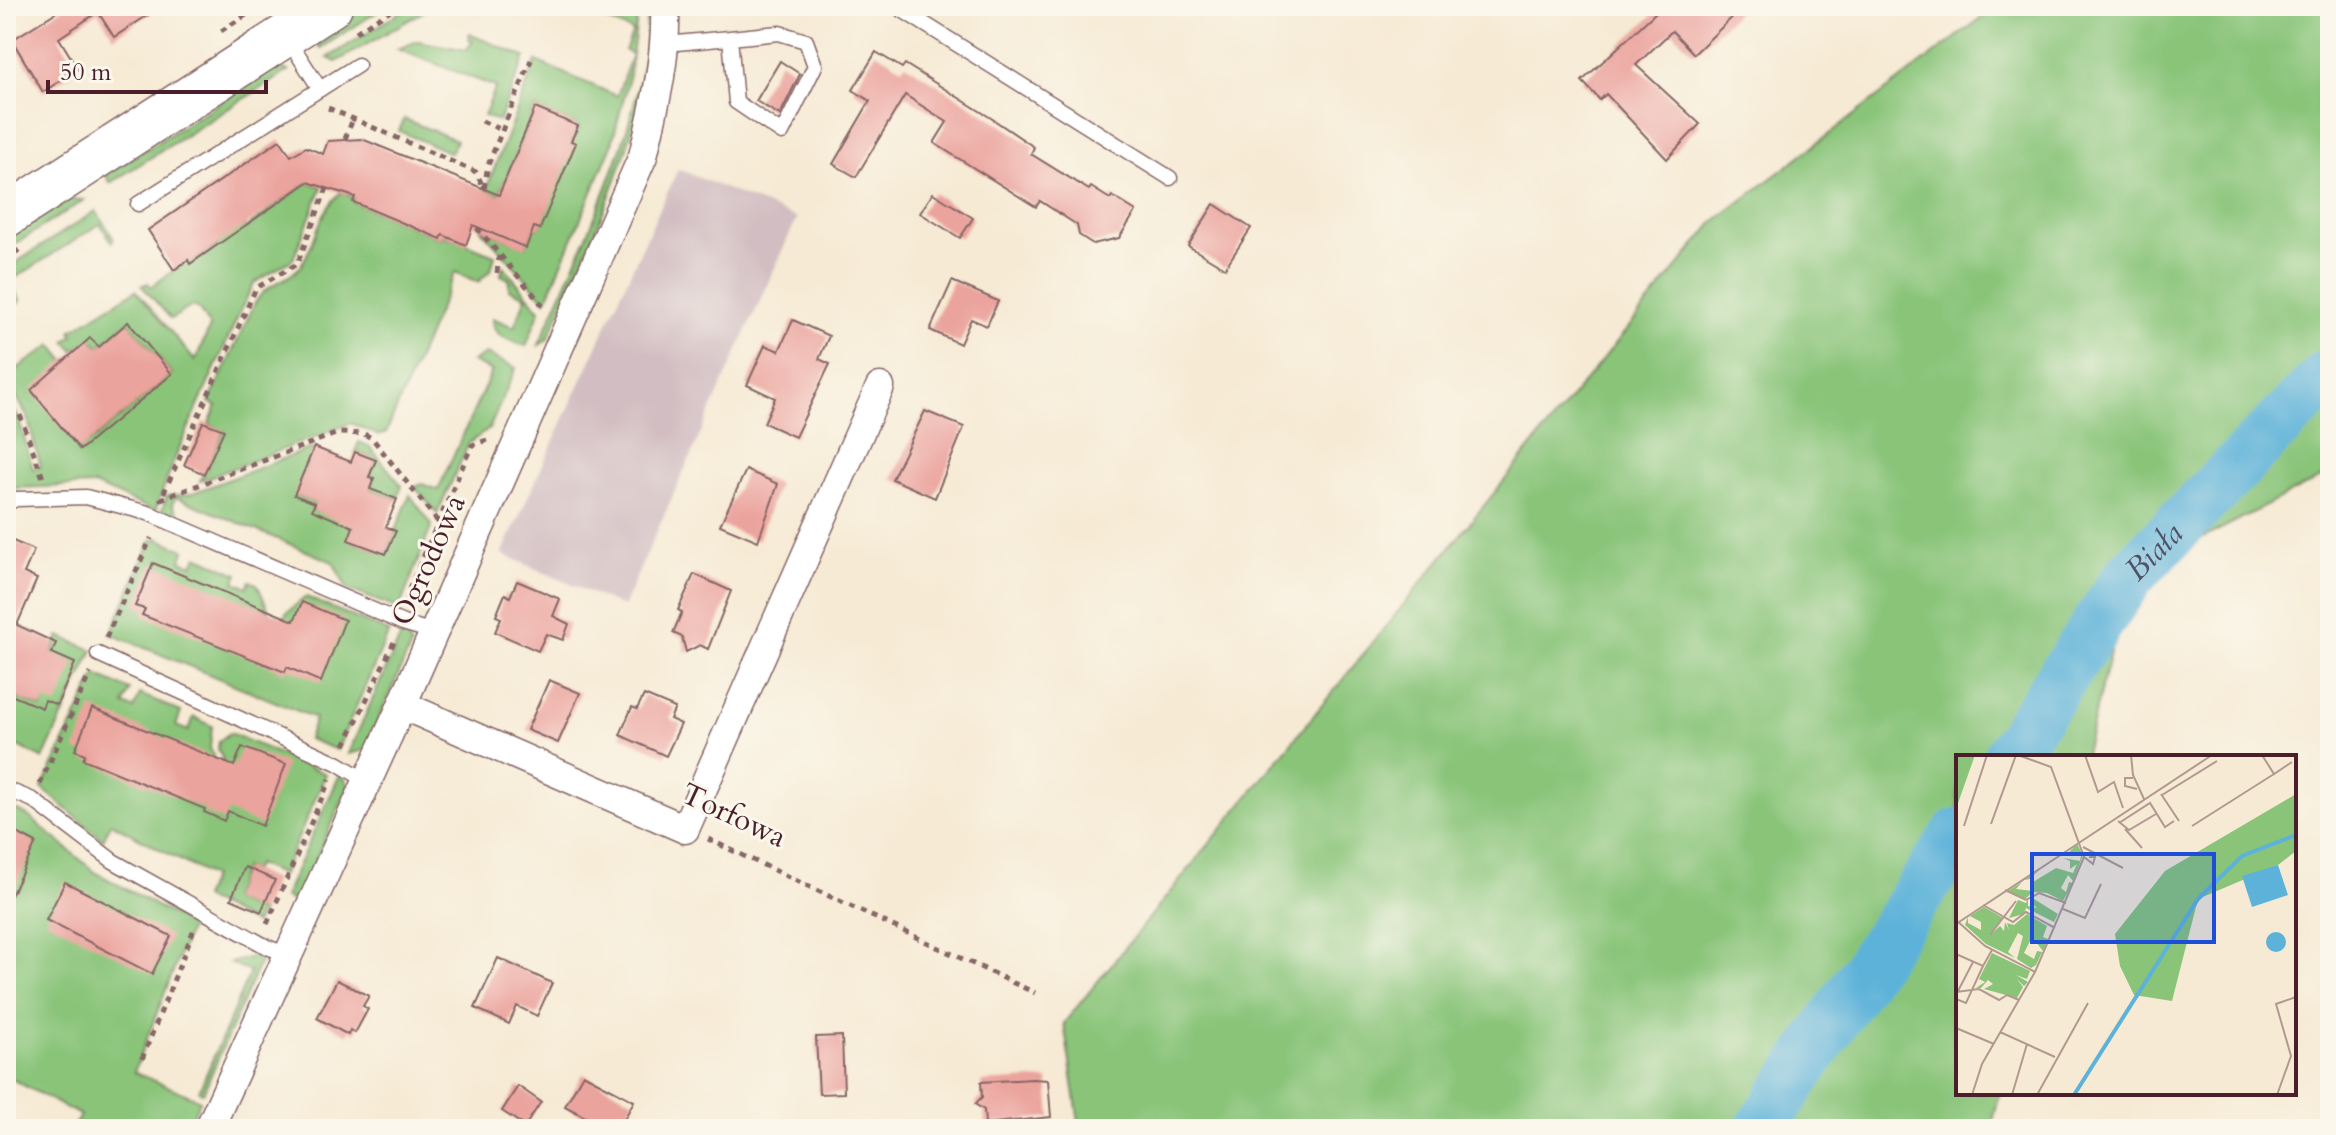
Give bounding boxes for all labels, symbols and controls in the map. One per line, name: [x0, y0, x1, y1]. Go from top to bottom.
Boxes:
scale bar: [48, 44, 266, 94]
text: 50 m: [60, 56, 112, 89]
street label: Ogrodowa: [381, 488, 475, 632]
water label: Biała: [2115, 513, 2193, 591]
inset map: [1956, 755, 2296, 1095]
street label: Torfowa: [675, 773, 793, 858]

